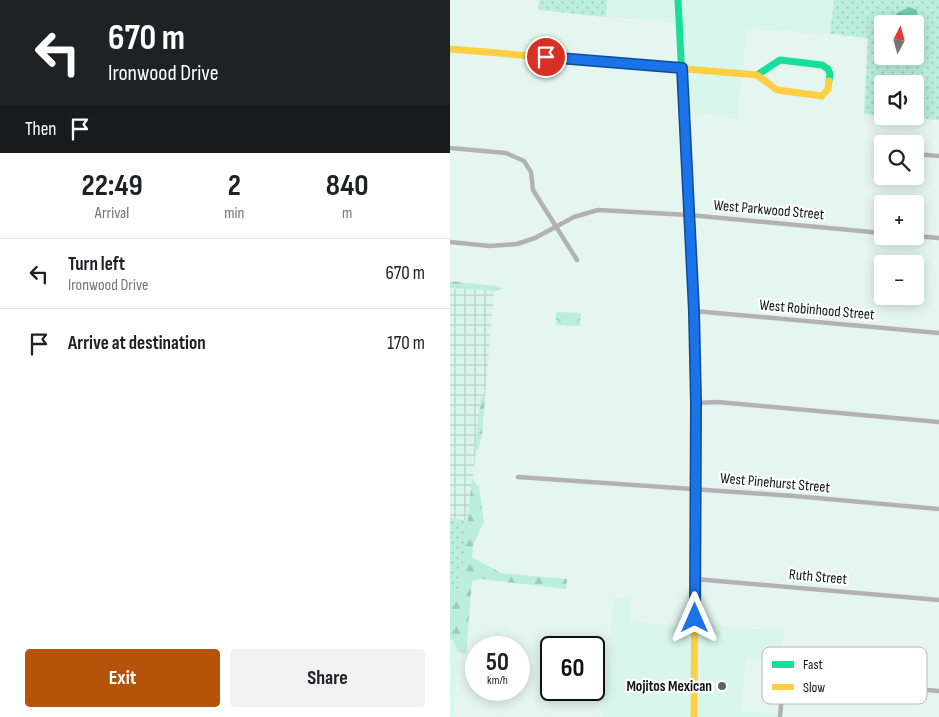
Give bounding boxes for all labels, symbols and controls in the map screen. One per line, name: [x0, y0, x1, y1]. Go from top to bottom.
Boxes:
north arrow: [874, 15, 924, 65]
map controls: [874, 15, 924, 305]
text: 670 m: [108, 17, 185, 60]
icon: left: [25, 20, 90, 85]
pin: [525, 36, 567, 78]
icon: arrive: [532, 43, 560, 71]
text: Ironwood Drive: [108, 60, 219, 87]
button: sound: [874, 75, 924, 125]
icon: arrive: [66, 115, 94, 143]
text: Then: [25, 118, 56, 141]
button: search: [874, 135, 924, 185]
text: 22:49: [81, 168, 143, 204]
text: 2: [228, 168, 241, 204]
text: 840: [326, 168, 368, 204]
button: +: [874, 195, 924, 245]
street label: West Parkwood Street: [713, 196, 826, 224]
text: Arrival: [95, 204, 129, 223]
text: min: [224, 204, 244, 223]
text: m: [342, 204, 352, 223]
text: Turn left: [68, 253, 125, 276]
button: −: [874, 255, 924, 305]
icon: left: [25, 260, 53, 288]
text: 670 m: [385, 262, 425, 285]
text: Ironwood Drive: [68, 276, 148, 295]
street label: West Robinhood Street: [759, 296, 876, 325]
icon: arrive: [25, 330, 53, 358]
text: Arrive at destination: [68, 332, 206, 355]
text: 170 m: [387, 332, 425, 355]
street label: West Pinehurst Street: [719, 469, 831, 497]
street label: Ruth Street: [788, 565, 848, 589]
position arrow: [668, 591, 720, 643]
speed limit sign: 60: [540, 636, 605, 701]
text: 50: [486, 647, 509, 678]
legend: [762, 647, 927, 704]
button: Exit: [25, 649, 220, 707]
button: Share: [230, 649, 425, 707]
text: Fast: [803, 656, 823, 673]
text: km/h: [487, 673, 508, 688]
place label: Mojitos Mexican: [626, 677, 712, 696]
text: Slow: [803, 679, 825, 696]
marker: Mojitos Mexican: [716, 680, 728, 692]

